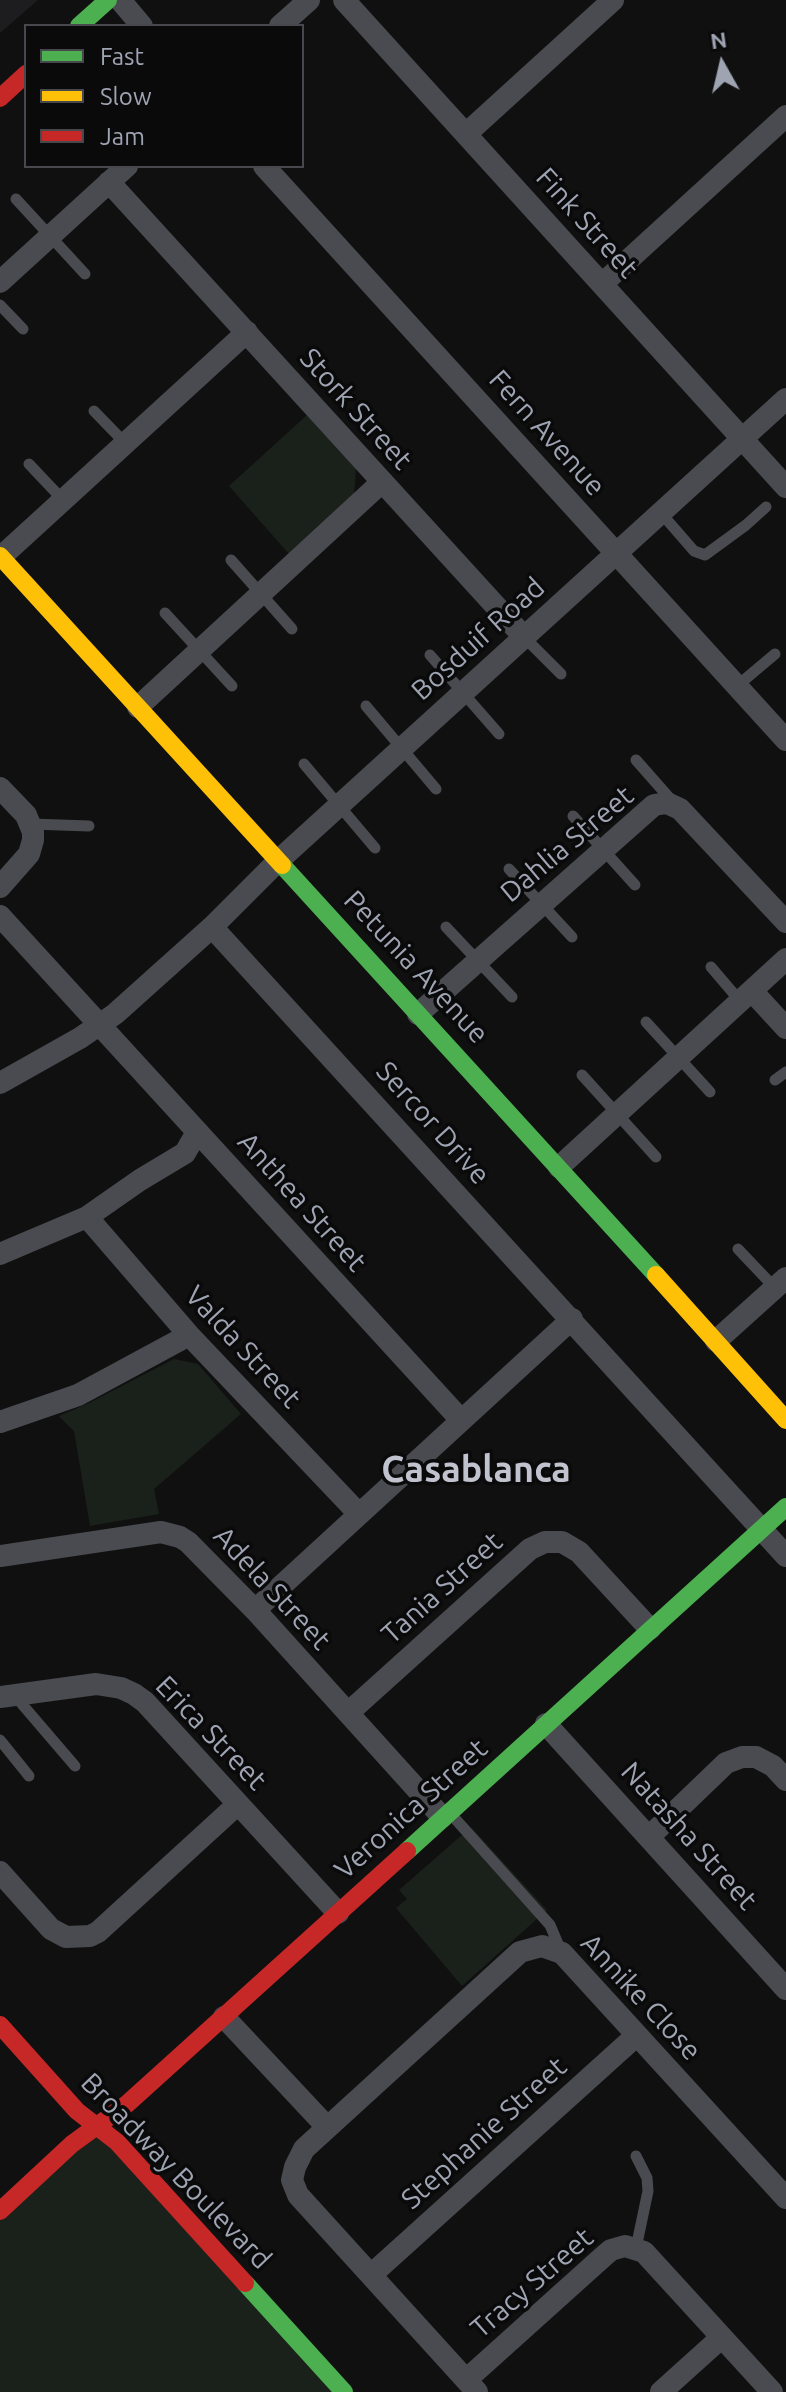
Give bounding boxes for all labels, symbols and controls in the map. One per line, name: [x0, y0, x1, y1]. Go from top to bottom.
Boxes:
legend: [24, 24, 304, 168]
north arrow: [682, 24, 762, 104]
text: N: [709, 26, 728, 53]
text: Fast: [100, 43, 144, 70]
text: Slow: [100, 83, 152, 110]
text: Jam: [100, 123, 145, 150]
street label: Fink Street: [529, 161, 645, 285]
street label: Stork Street: [293, 342, 419, 476]
street label: Fern Avenue: [482, 363, 612, 503]
street label: Bosduif Road: [405, 571, 551, 707]
street label: Dahlia Street: [494, 779, 640, 909]
street label: Petunia Avenue: [337, 884, 495, 1050]
street label: Sercor Drive: [369, 1055, 497, 1191]
street label: Anthea Street: [231, 1126, 373, 1278]
street label: Valda Street: [178, 1279, 308, 1415]
district label: Casablanca: [381, 1448, 571, 1492]
street label: Adela Street: [206, 1519, 338, 1657]
street label: Tania Street: [375, 1525, 509, 1651]
street label: Erica Street: [149, 1669, 273, 1797]
street label: Veronica Street: [328, 1732, 494, 1886]
street label: Natasha Street: [614, 1755, 764, 1917]
street label: Annike Close: [574, 1927, 708, 2067]
street label: Stephanie Street: [394, 2050, 574, 2216]
street label: Broadway Boulevard: [74, 2066, 278, 2276]
street label: Tracy Street: [464, 2221, 600, 2345]

